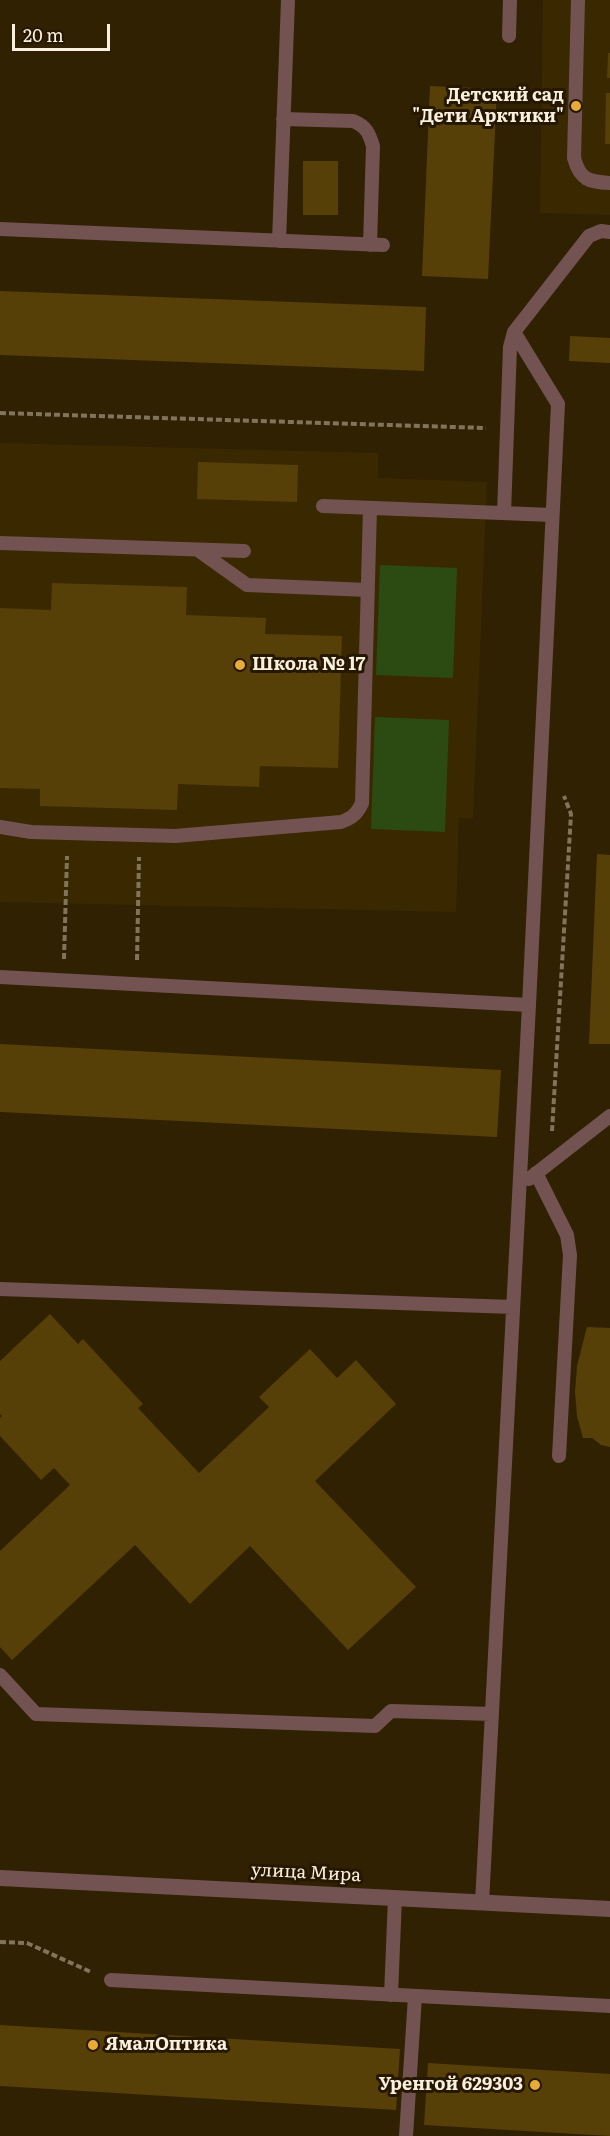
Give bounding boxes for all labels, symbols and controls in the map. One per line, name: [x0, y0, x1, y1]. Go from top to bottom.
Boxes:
scale bar: [15, 12, 112, 50]
text: 20 m: [23, 21, 64, 48]
place label: Детский сад "Дети Арктики": [412, 85, 564, 128]
marker: Детский сад "Дети Арктики": [569, 99, 583, 113]
place label: Школа № 17: [252, 654, 365, 676]
marker: Школа № 17: [233, 658, 247, 672]
street label: улица Мира: [251, 1859, 361, 1887]
place label: ЯмалОптика: [105, 2034, 227, 2056]
marker: ЯмалОптика: [86, 2038, 100, 2052]
place label: Уренгой 629303: [379, 2074, 523, 2096]
marker: Уренгой 629303: [528, 2078, 542, 2092]

